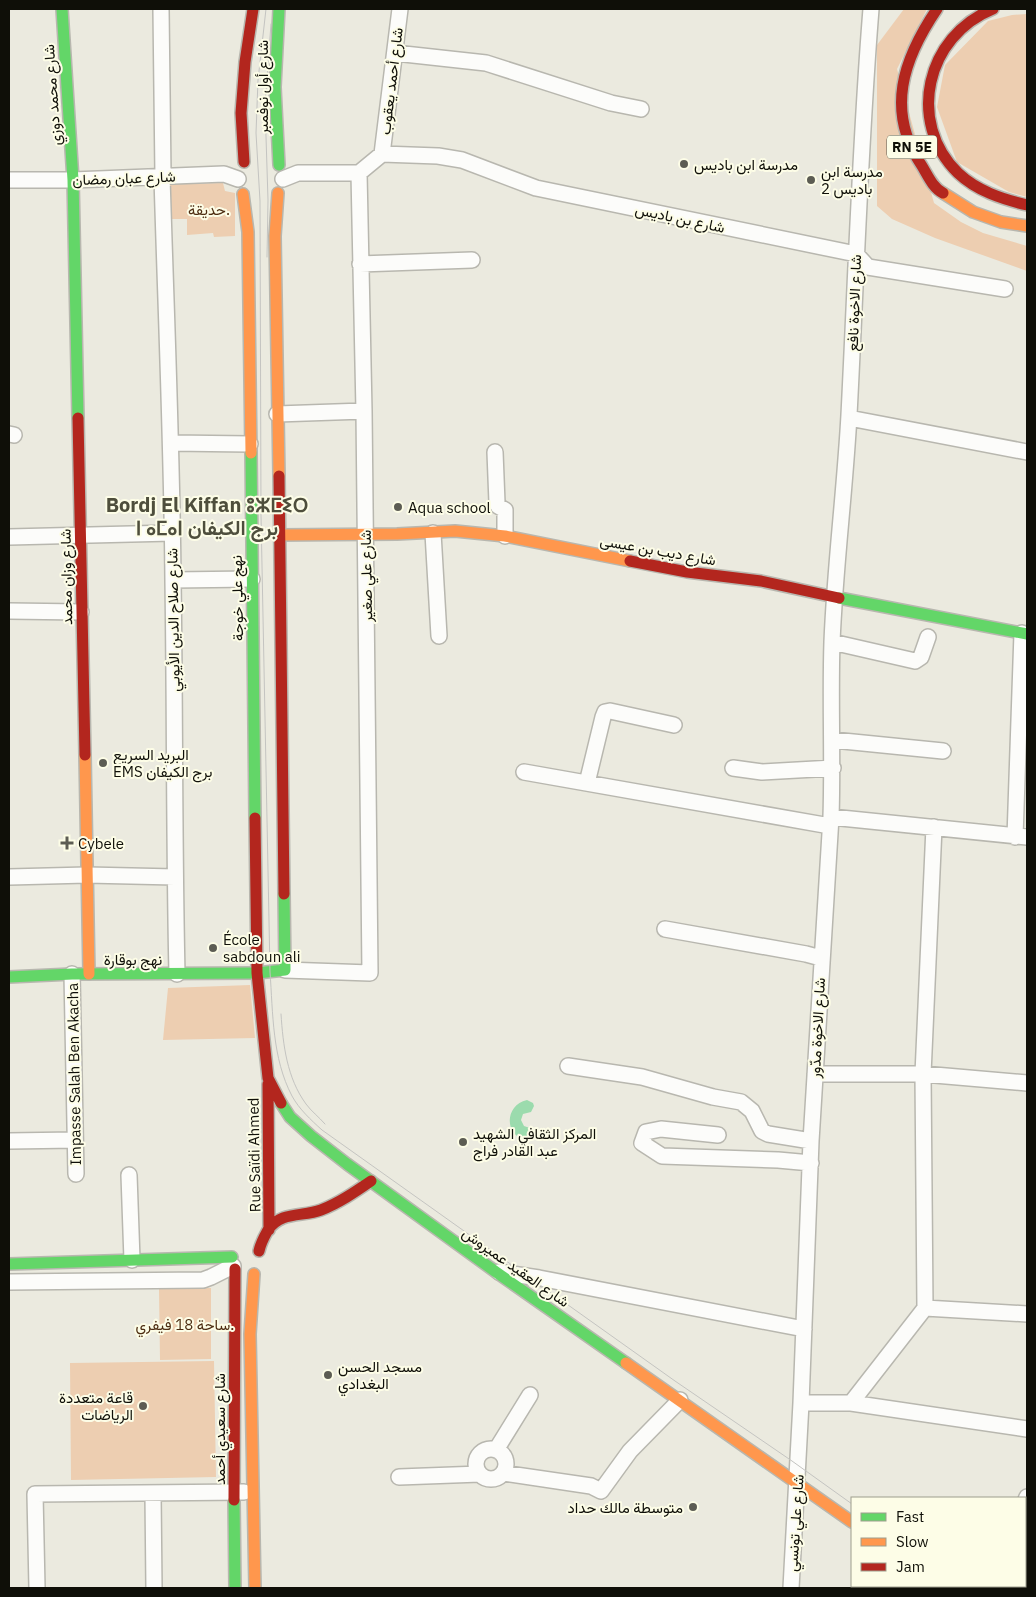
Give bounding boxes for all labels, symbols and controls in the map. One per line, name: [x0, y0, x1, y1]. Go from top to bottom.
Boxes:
street label: شارع أحمد يعقوب: [375, 26, 409, 136]
street label: شارع أول نوفمبر: [253, 40, 274, 135]
street label: شارع محمد دوزي: [39, 43, 69, 146]
road number: RN 5E: [887, 136, 937, 158]
place label: مدرسة ابن باديس: [694, 155, 798, 175]
marker: مدرسة ابن باديس: [678, 158, 690, 170]
place label: مدرسة ابن باديس 2: [821, 162, 883, 199]
street label: شارع عبان رمضان: [72, 167, 176, 191]
marker: مدرسة ابن باديس 2: [805, 174, 817, 186]
street label: شارع بن باديس: [633, 199, 727, 239]
park label: حديقة.: [188, 200, 230, 219]
street label: شارع الاخوة نافع: [843, 254, 867, 352]
district label: Bordj El Kiffan ⵓⵣⵎⵉⵔ ⵏ ⴰⵎⴰⵏ برج الكيفان: [106, 491, 308, 542]
place label: Aqua school: [408, 498, 491, 517]
marker: Aqua school: [392, 501, 404, 513]
street label: شارع وزان محمد: [56, 528, 78, 625]
street label: شارع علي صغير: [356, 529, 380, 623]
street label: شارع ديب بن عيسى: [598, 530, 718, 572]
street label: شارع صلاح الدين الأيوبي: [162, 548, 188, 692]
street label: نهج علي خوجة: [227, 555, 251, 641]
place label: البريد السريع EMS برج الكيفان: [113, 745, 212, 783]
marker: البريد السريع EMS برج الكيفان: [97, 757, 109, 769]
place label: Cybele: [78, 834, 124, 853]
marker: Cybele: [60, 836, 74, 850]
place label: École sabdoun ali: [223, 930, 301, 966]
marker: École sabdoun ali: [207, 942, 219, 954]
street label: نهج بوقارة: [104, 950, 162, 971]
street label: شارع الاخوة مدّور: [805, 977, 831, 1080]
street label: Impasse Salah Ben Akacha: [63, 983, 85, 1165]
street label: Rue Saïdi Ahmed: [244, 1098, 264, 1212]
place label: المركز الثقافي الشهيد عبد القادر فراج: [473, 1124, 596, 1162]
marker: المركز الثقافي الشهيد عبد القادر فراج: [457, 1136, 469, 1148]
street label: شارع العقيد عميروش: [457, 1223, 574, 1313]
park label: ساحة 18 فيفري.: [136, 1315, 234, 1338]
place label: مسجد الحسن البغدادي: [338, 1357, 422, 1397]
marker: مسجد الحسن البغدادي: [322, 1369, 334, 1381]
street label: شارع سعيدي أحمد: [210, 1373, 233, 1485]
place label: قاعة متعددة الرياضات: [59, 1388, 133, 1424]
marker: قاعة متعددة الرياضات: [137, 1400, 149, 1412]
street label: شارع علي تونسي: [782, 1474, 812, 1573]
legend: [851, 1497, 1026, 1587]
place label: متوسطة مالك حداد: [568, 1498, 683, 1517]
marker: متوسطة مالك حداد: [687, 1501, 699, 1513]
text: Fast: [896, 1507, 924, 1526]
text: Slow: [896, 1532, 929, 1551]
text: Jam: [896, 1557, 925, 1576]

